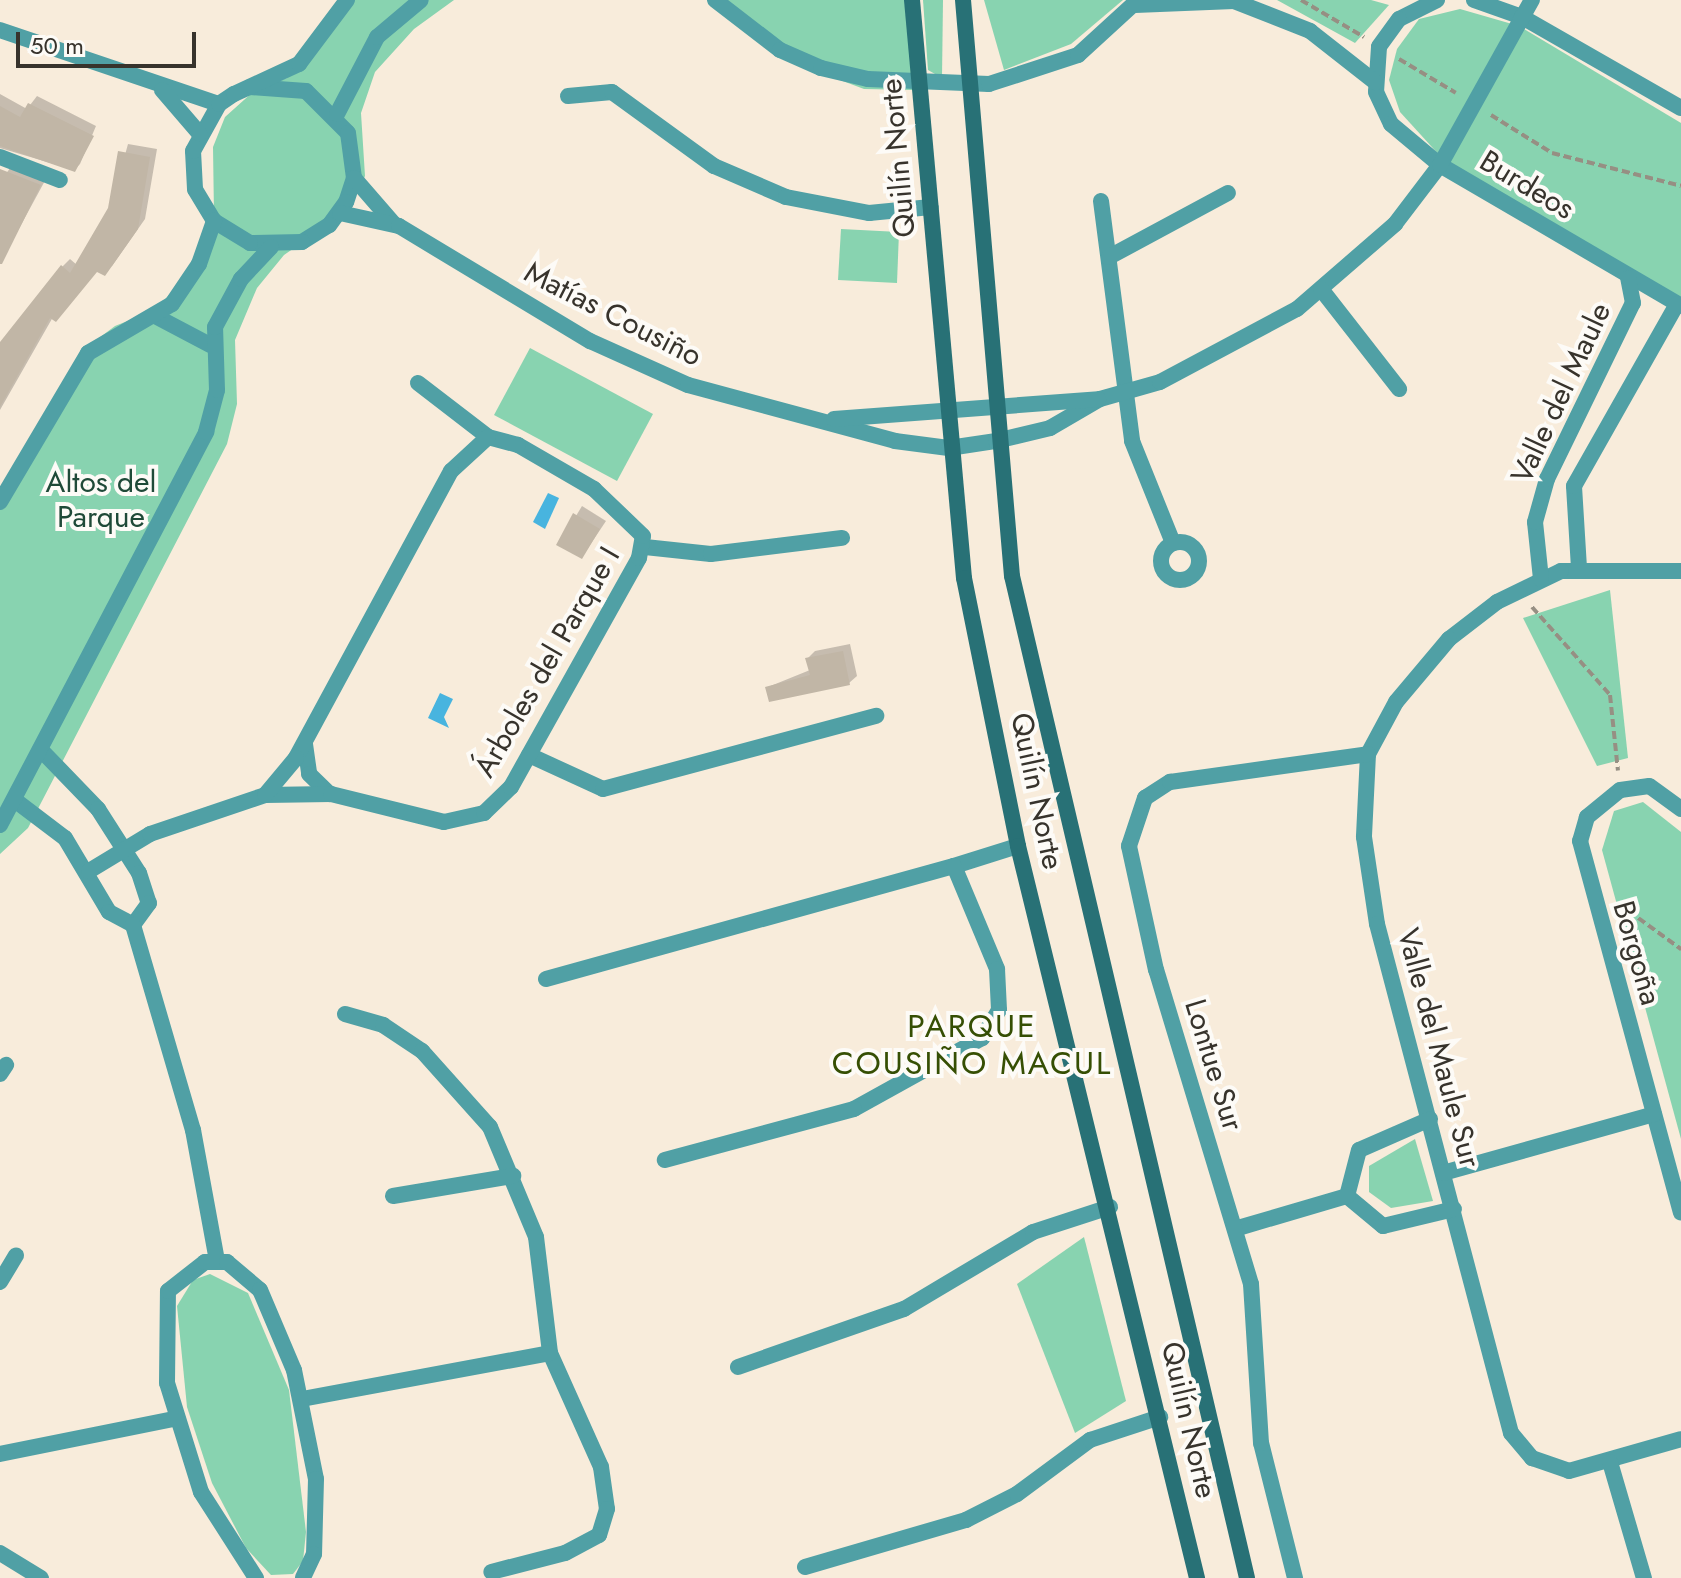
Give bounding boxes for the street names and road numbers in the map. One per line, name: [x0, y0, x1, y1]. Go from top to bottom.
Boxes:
street label: Quilín Norte: [873, 77, 923, 239]
street label: Burdeos: [1473, 143, 1581, 227]
street label: Matías Cousiño: [518, 254, 708, 374]
street label: Valle del Maule: [1504, 297, 1618, 489]
street label: Árboles del Parque I: [466, 540, 628, 784]
street label: Quilín Norte: [1003, 709, 1071, 873]
street label: Borgoña: [1605, 897, 1669, 1009]
street label: Valle del Maule Sur: [1390, 924, 1488, 1172]
street label: Lontue Sur: [1177, 995, 1251, 1135]
street label: Quilín Norte: [1154, 1338, 1224, 1502]

